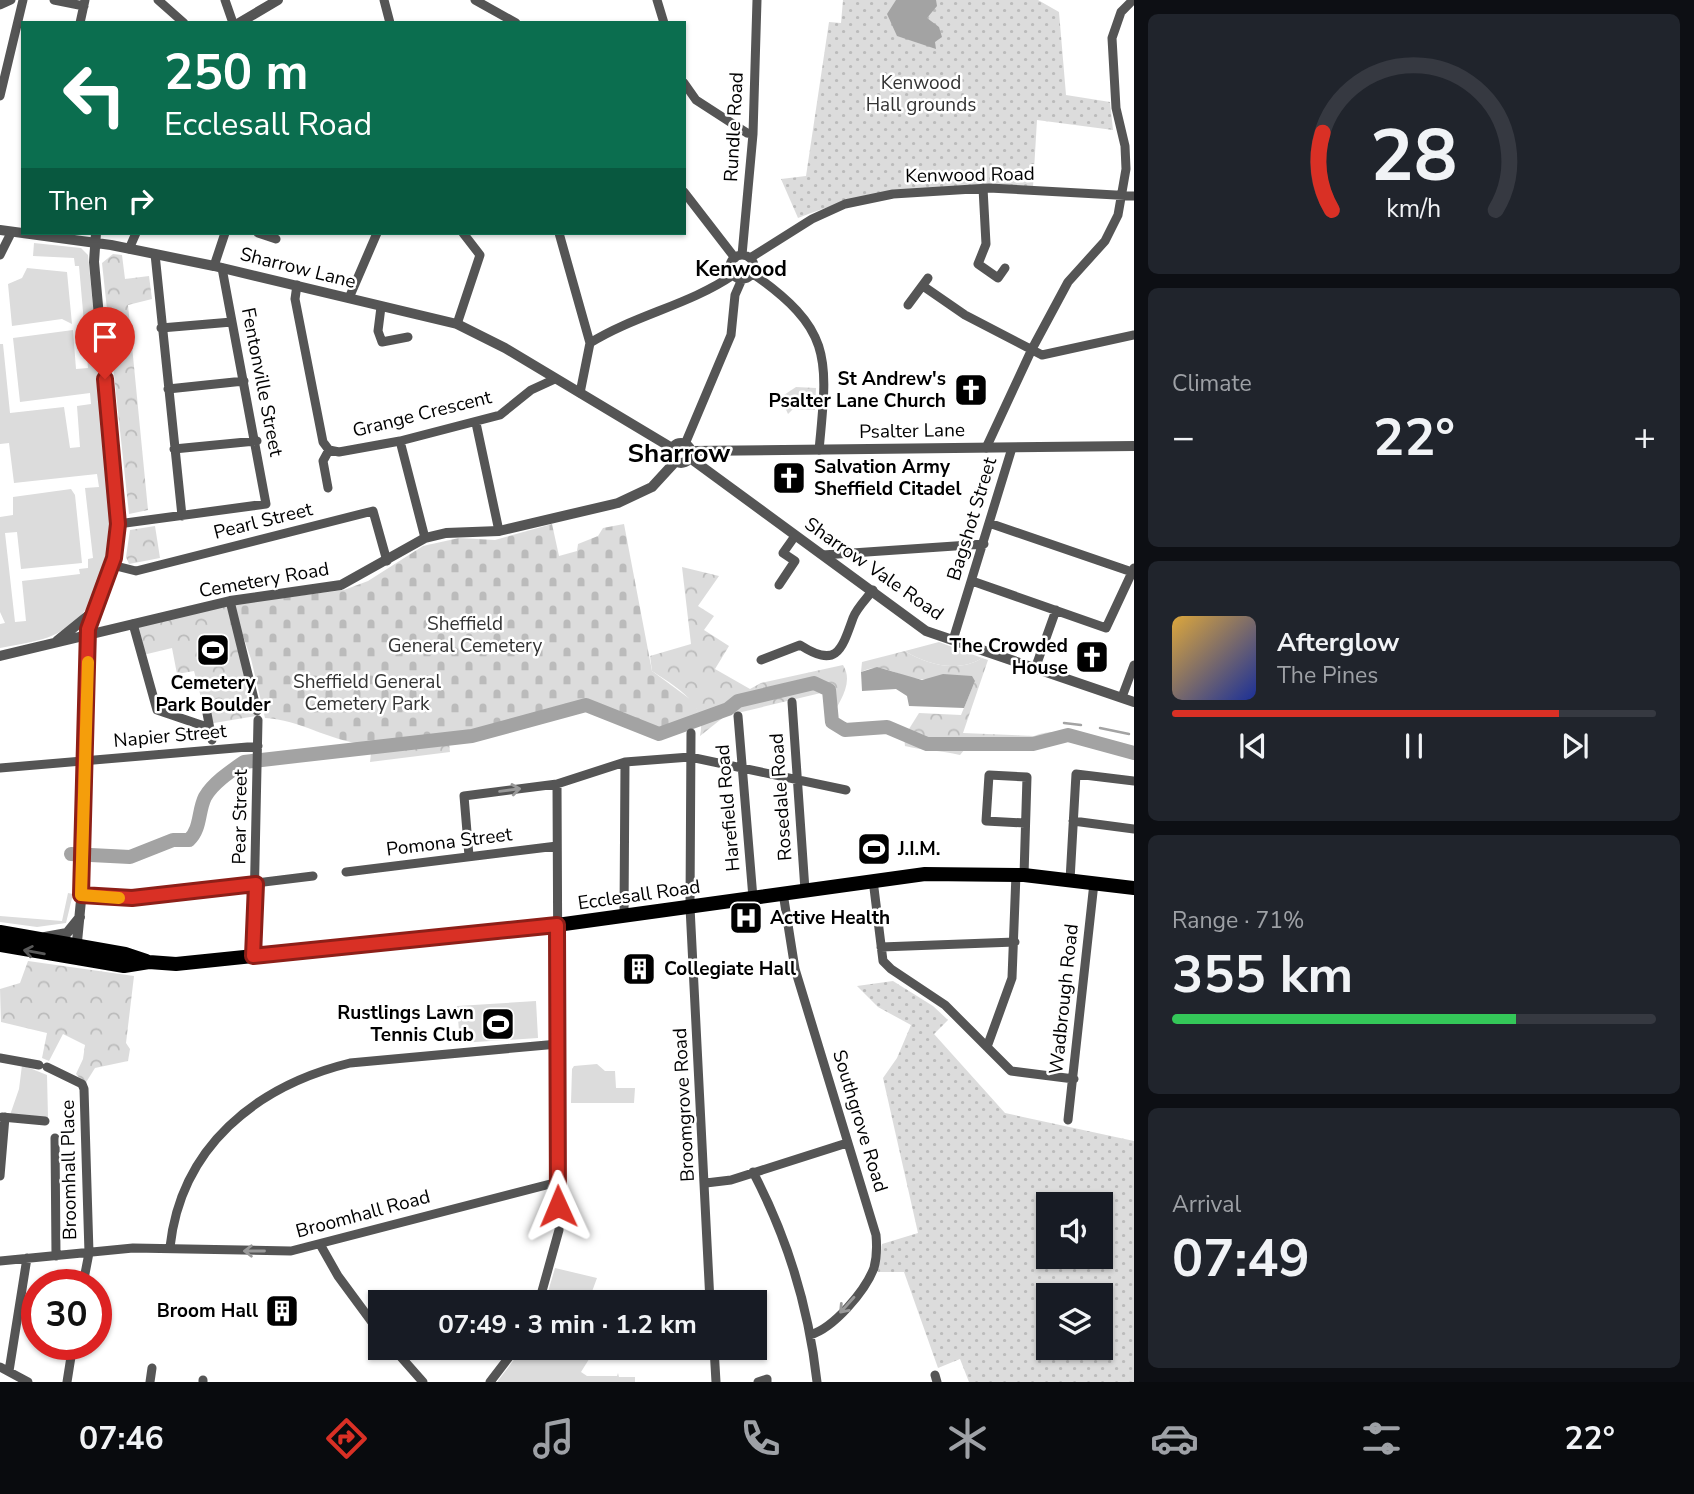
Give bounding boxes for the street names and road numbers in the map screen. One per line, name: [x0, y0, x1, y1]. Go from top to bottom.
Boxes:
street label: Rundle Road: [718, 71, 750, 183]
street label: Kenwood Road: [905, 161, 1035, 189]
street label: Sharrow Lane: [237, 241, 359, 295]
street label: Fentonville Street: [235, 305, 289, 459]
street label: Grange Crescent: [350, 384, 495, 444]
street label: Psalter Lane: [859, 417, 965, 445]
street label: Bagshot Street: [941, 454, 1003, 584]
street label: Pearl Street: [211, 496, 315, 546]
street label: Sharrow Vale Road: [799, 511, 949, 627]
street label: Cemetery Road: [197, 556, 331, 604]
street label: Napier Street: [112, 718, 228, 754]
street label: Rosedale Road: [764, 732, 798, 862]
street label: Harefield Road: [709, 743, 747, 873]
street label: Pear Street: [226, 769, 254, 865]
street label: Pomona Street: [385, 821, 514, 863]
street label: Ecclesall Road: [576, 874, 702, 916]
street label: Wadbrough Road: [1043, 923, 1085, 1075]
street label: Broomgrove Road: [667, 1027, 701, 1183]
street label: Southgrove Road: [826, 1047, 894, 1195]
street label: Broomhall Place: [55, 1100, 83, 1240]
street label: Broomhall Road: [293, 1184, 433, 1244]

